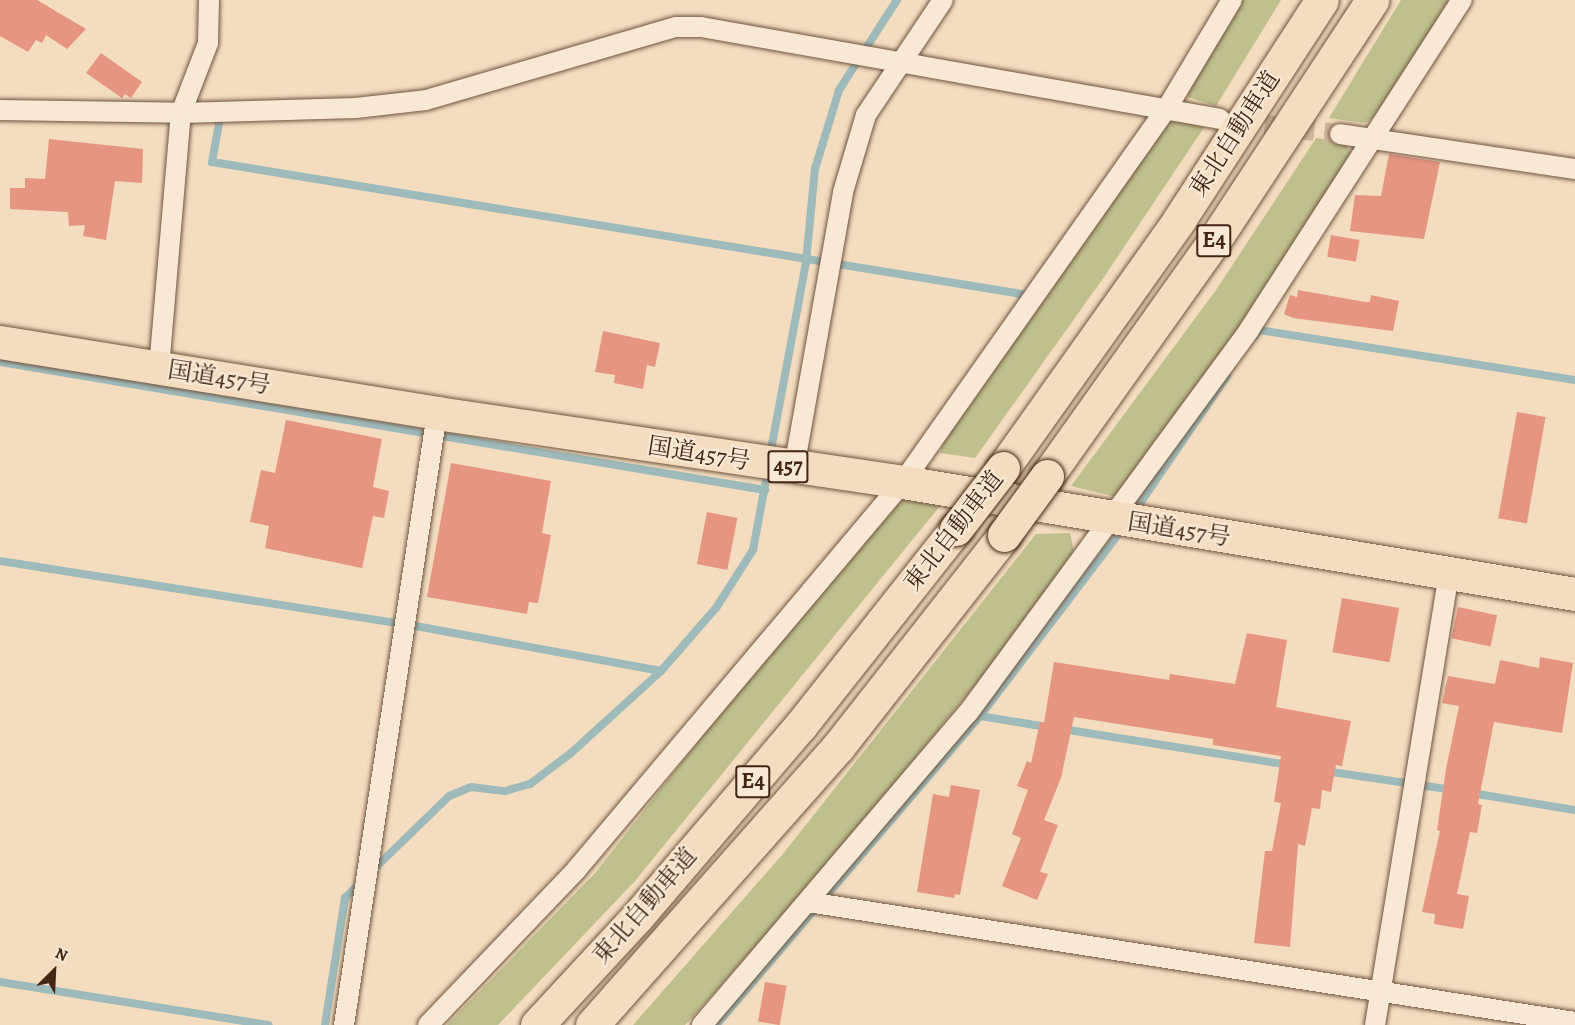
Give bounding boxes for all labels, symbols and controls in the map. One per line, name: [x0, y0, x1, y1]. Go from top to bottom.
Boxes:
street label: 東北自動車道: [1184, 66, 1286, 202]
road number: E4: [1196, 222, 1232, 260]
street label: 国道457号: [166, 356, 272, 400]
street label: 国道457号: [646, 432, 752, 476]
road number: 457: [767, 448, 809, 486]
street label: 東北自動車道: [898, 465, 1010, 597]
street label: 国道457号: [1126, 508, 1232, 552]
road number: E4: [735, 763, 771, 801]
street label: 東北自動車道: [587, 842, 703, 970]
north arrow: [24, 941, 84, 1001]
text: N: [52, 942, 71, 967]

